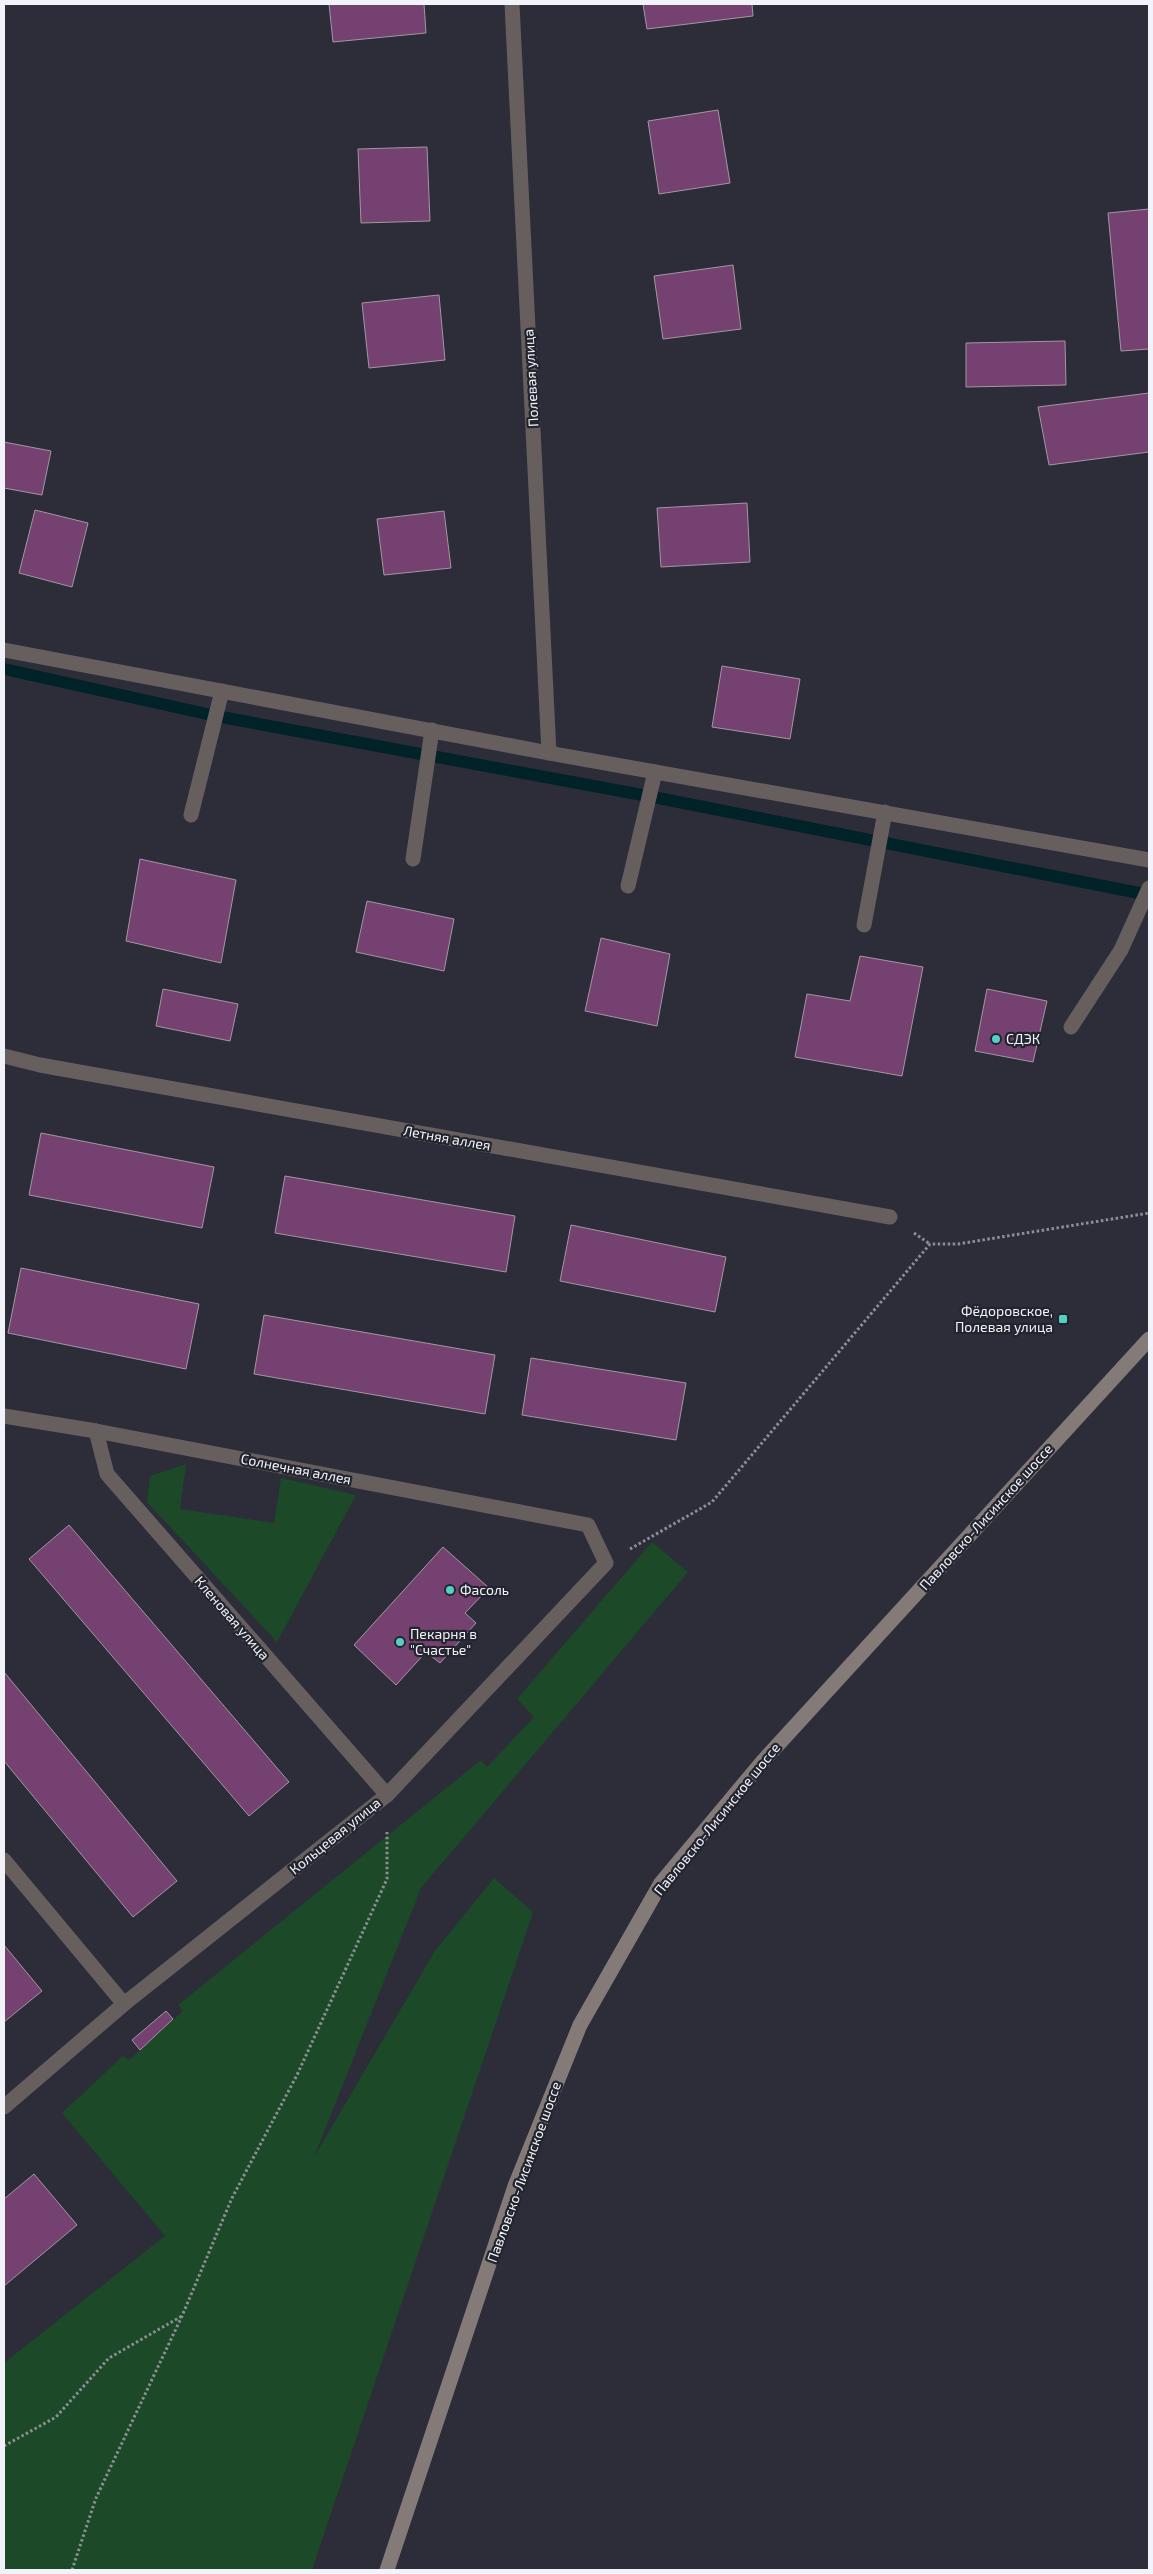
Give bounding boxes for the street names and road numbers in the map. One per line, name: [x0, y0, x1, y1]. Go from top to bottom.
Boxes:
street label: Полевая улица: [519, 329, 542, 427]
street label: Летняя аллея: [402, 1121, 492, 1154]
street label: Павловско-Лисинское шоссе: [915, 1440, 1056, 1593]
street label: Солнечная аллея: [240, 1449, 353, 1488]
street label: Кленовая улица: [191, 1572, 273, 1663]
street label: Павловско-Лисинское шоссе: [650, 1739, 783, 1898]
street label: Кольцевая улица: [286, 1794, 384, 1878]
street label: Павловско-Лисинское шоссе: [483, 2079, 564, 2265]

